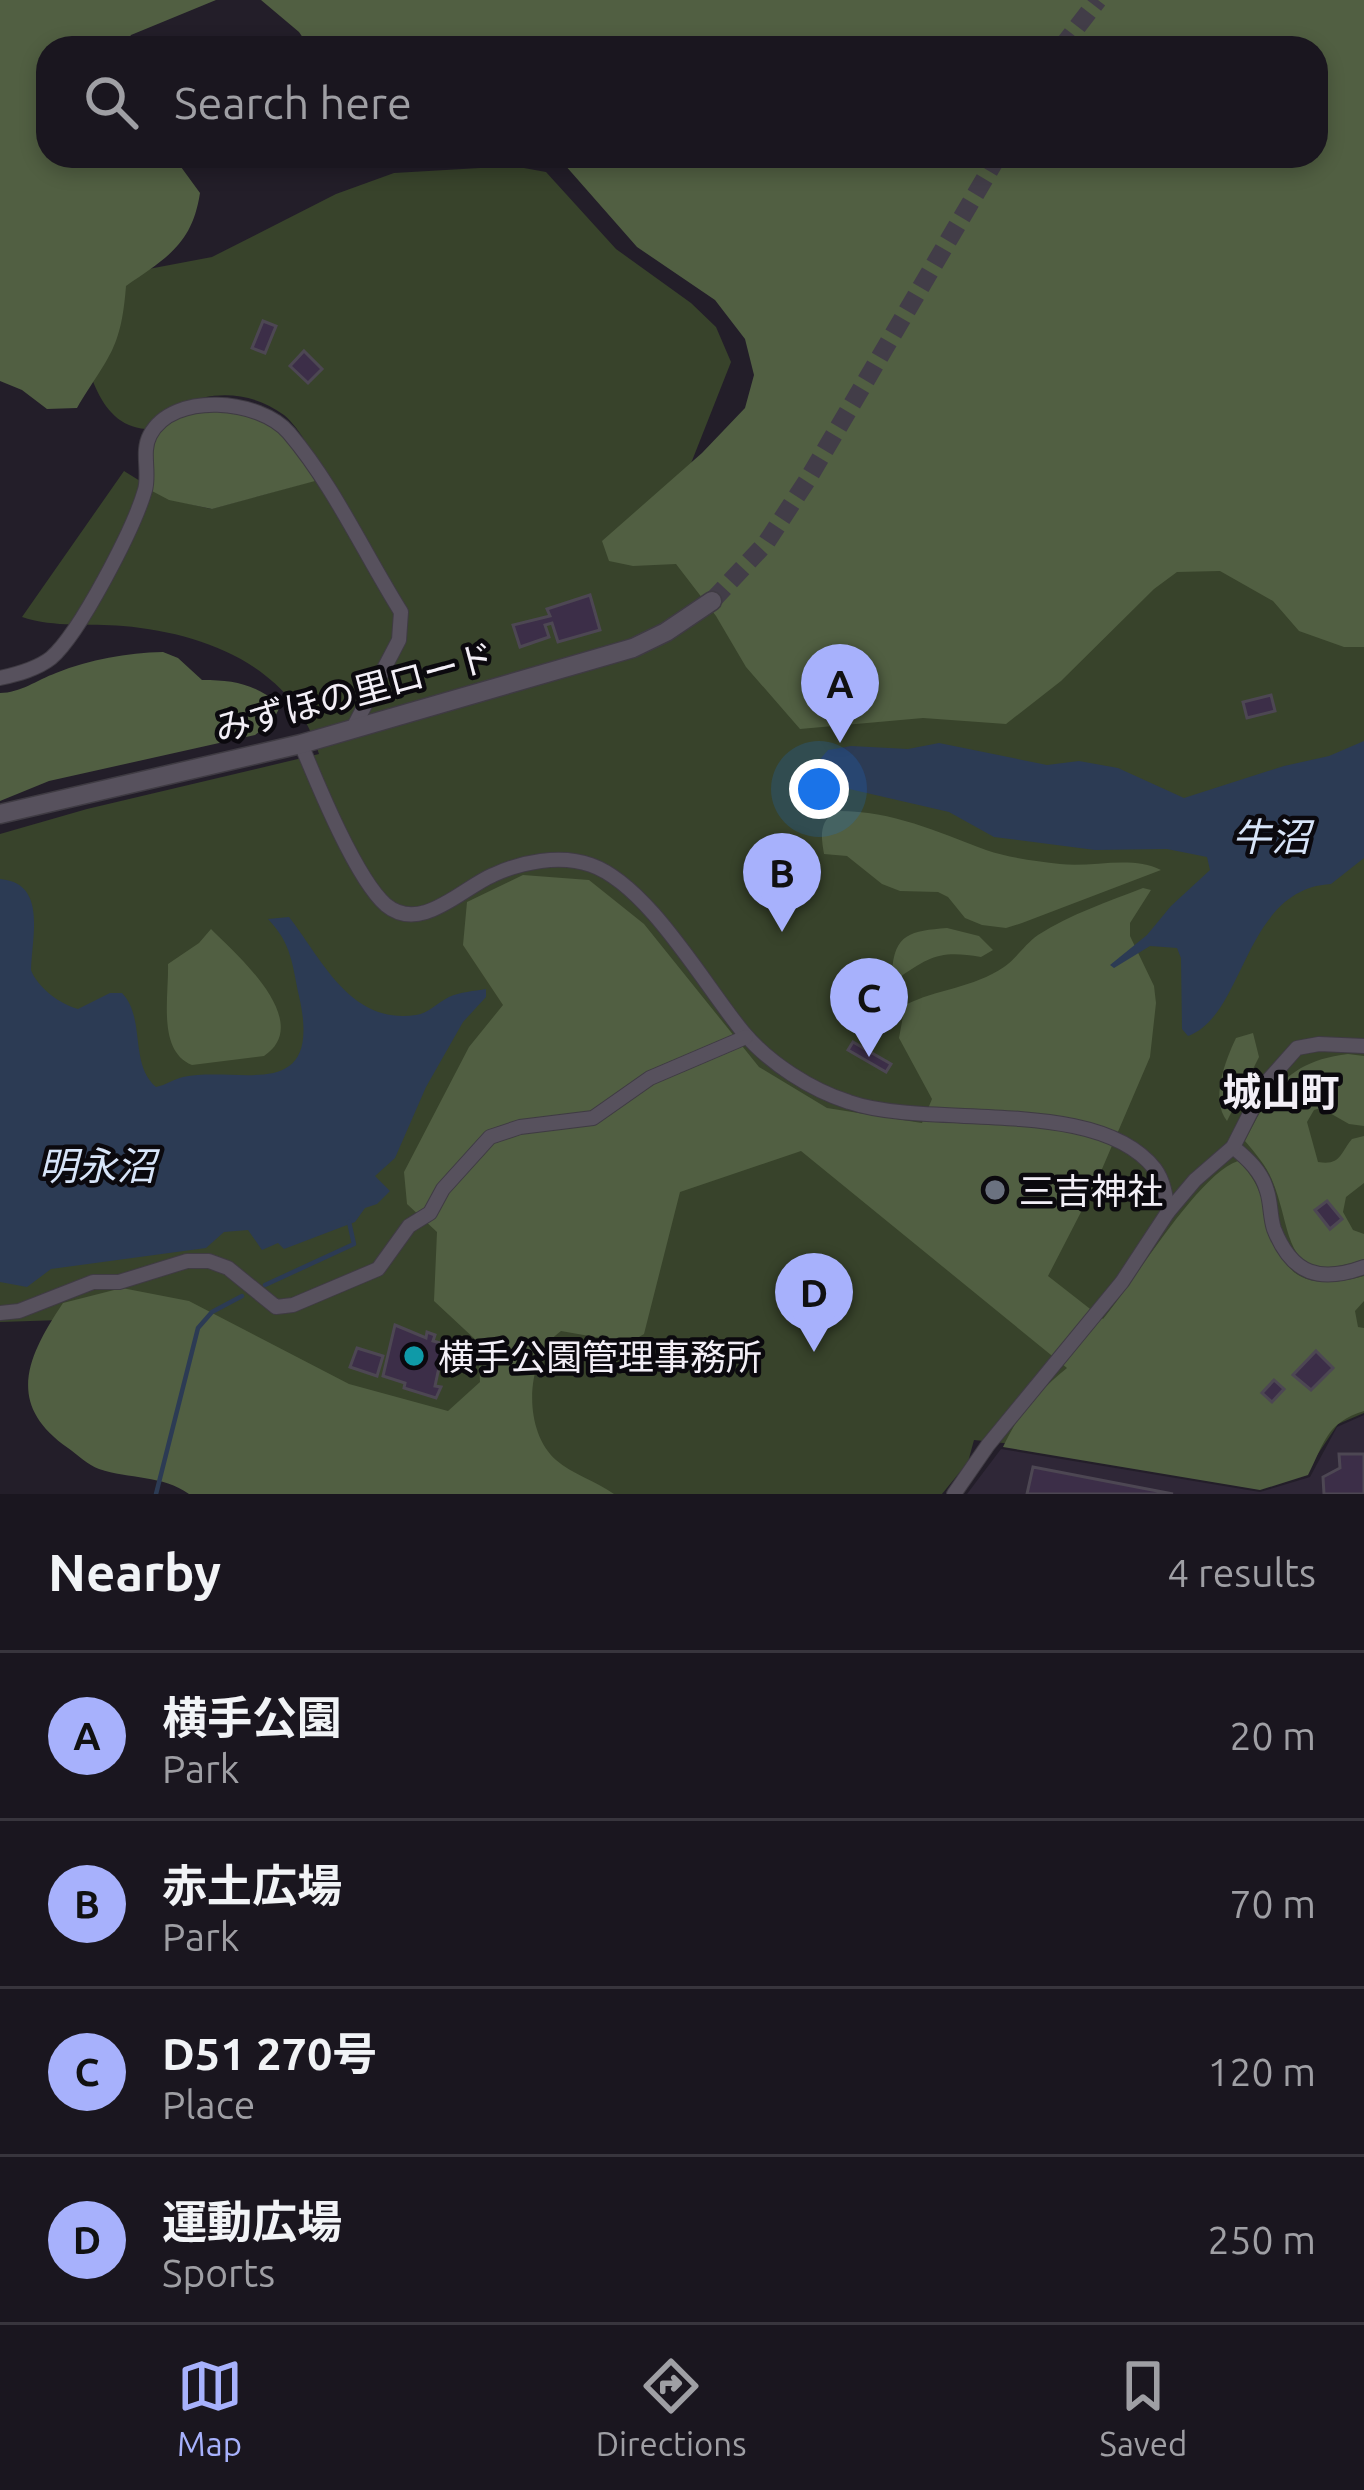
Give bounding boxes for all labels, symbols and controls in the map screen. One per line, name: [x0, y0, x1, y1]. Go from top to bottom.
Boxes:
search box: [36, 36, 1328, 168]
icon: search: [78, 69, 144, 135]
text: Search here: [174, 77, 412, 128]
street label: みずほの里ロード: [210, 635, 498, 749]
pin: A: [801, 644, 879, 743]
your location: [789, 759, 849, 819]
water label: 牛沼: [1232, 815, 1315, 858]
pin: B: [743, 833, 821, 932]
pin: C: [830, 958, 908, 1057]
district label: 城山町: [1222, 1070, 1340, 1113]
water label: 明永沼: [38, 1144, 160, 1187]
place label: 三吉神社: [1019, 1170, 1163, 1211]
marker: 三吉神社: [982, 1177, 1008, 1203]
pin: D: [775, 1253, 853, 1352]
place label: 横手公園管理事務所: [438, 1336, 762, 1377]
marker: 横手公園管理事務所: [401, 1343, 427, 1369]
text: Nearby: [48, 1543, 221, 1601]
text: 4 results: [1167, 1551, 1316, 1594]
text: 横手公園: [162, 1692, 342, 1743]
text: A: [73, 1714, 101, 1757]
text: 20 m: [1229, 1714, 1316, 1757]
text: Park: [162, 1747, 240, 1790]
text: 赤土広場: [162, 1860, 342, 1911]
text: B: [74, 1882, 100, 1925]
text: 70 m: [1229, 1882, 1316, 1925]
text: Park: [162, 1915, 240, 1958]
text: D51 270号: [162, 2028, 377, 2079]
text: C: [75, 2050, 99, 2093]
text: 120 m: [1207, 2050, 1316, 2093]
text: Place: [162, 2083, 255, 2126]
text: 運動広場: [162, 2196, 342, 2247]
text: D: [73, 2218, 101, 2261]
text: 250 m: [1207, 2218, 1316, 2261]
text: Sports: [162, 2251, 275, 2294]
tab: Map: [177, 2353, 243, 2462]
tab: Directions: [596, 2353, 746, 2462]
tab: Saved: [1100, 2353, 1187, 2462]

